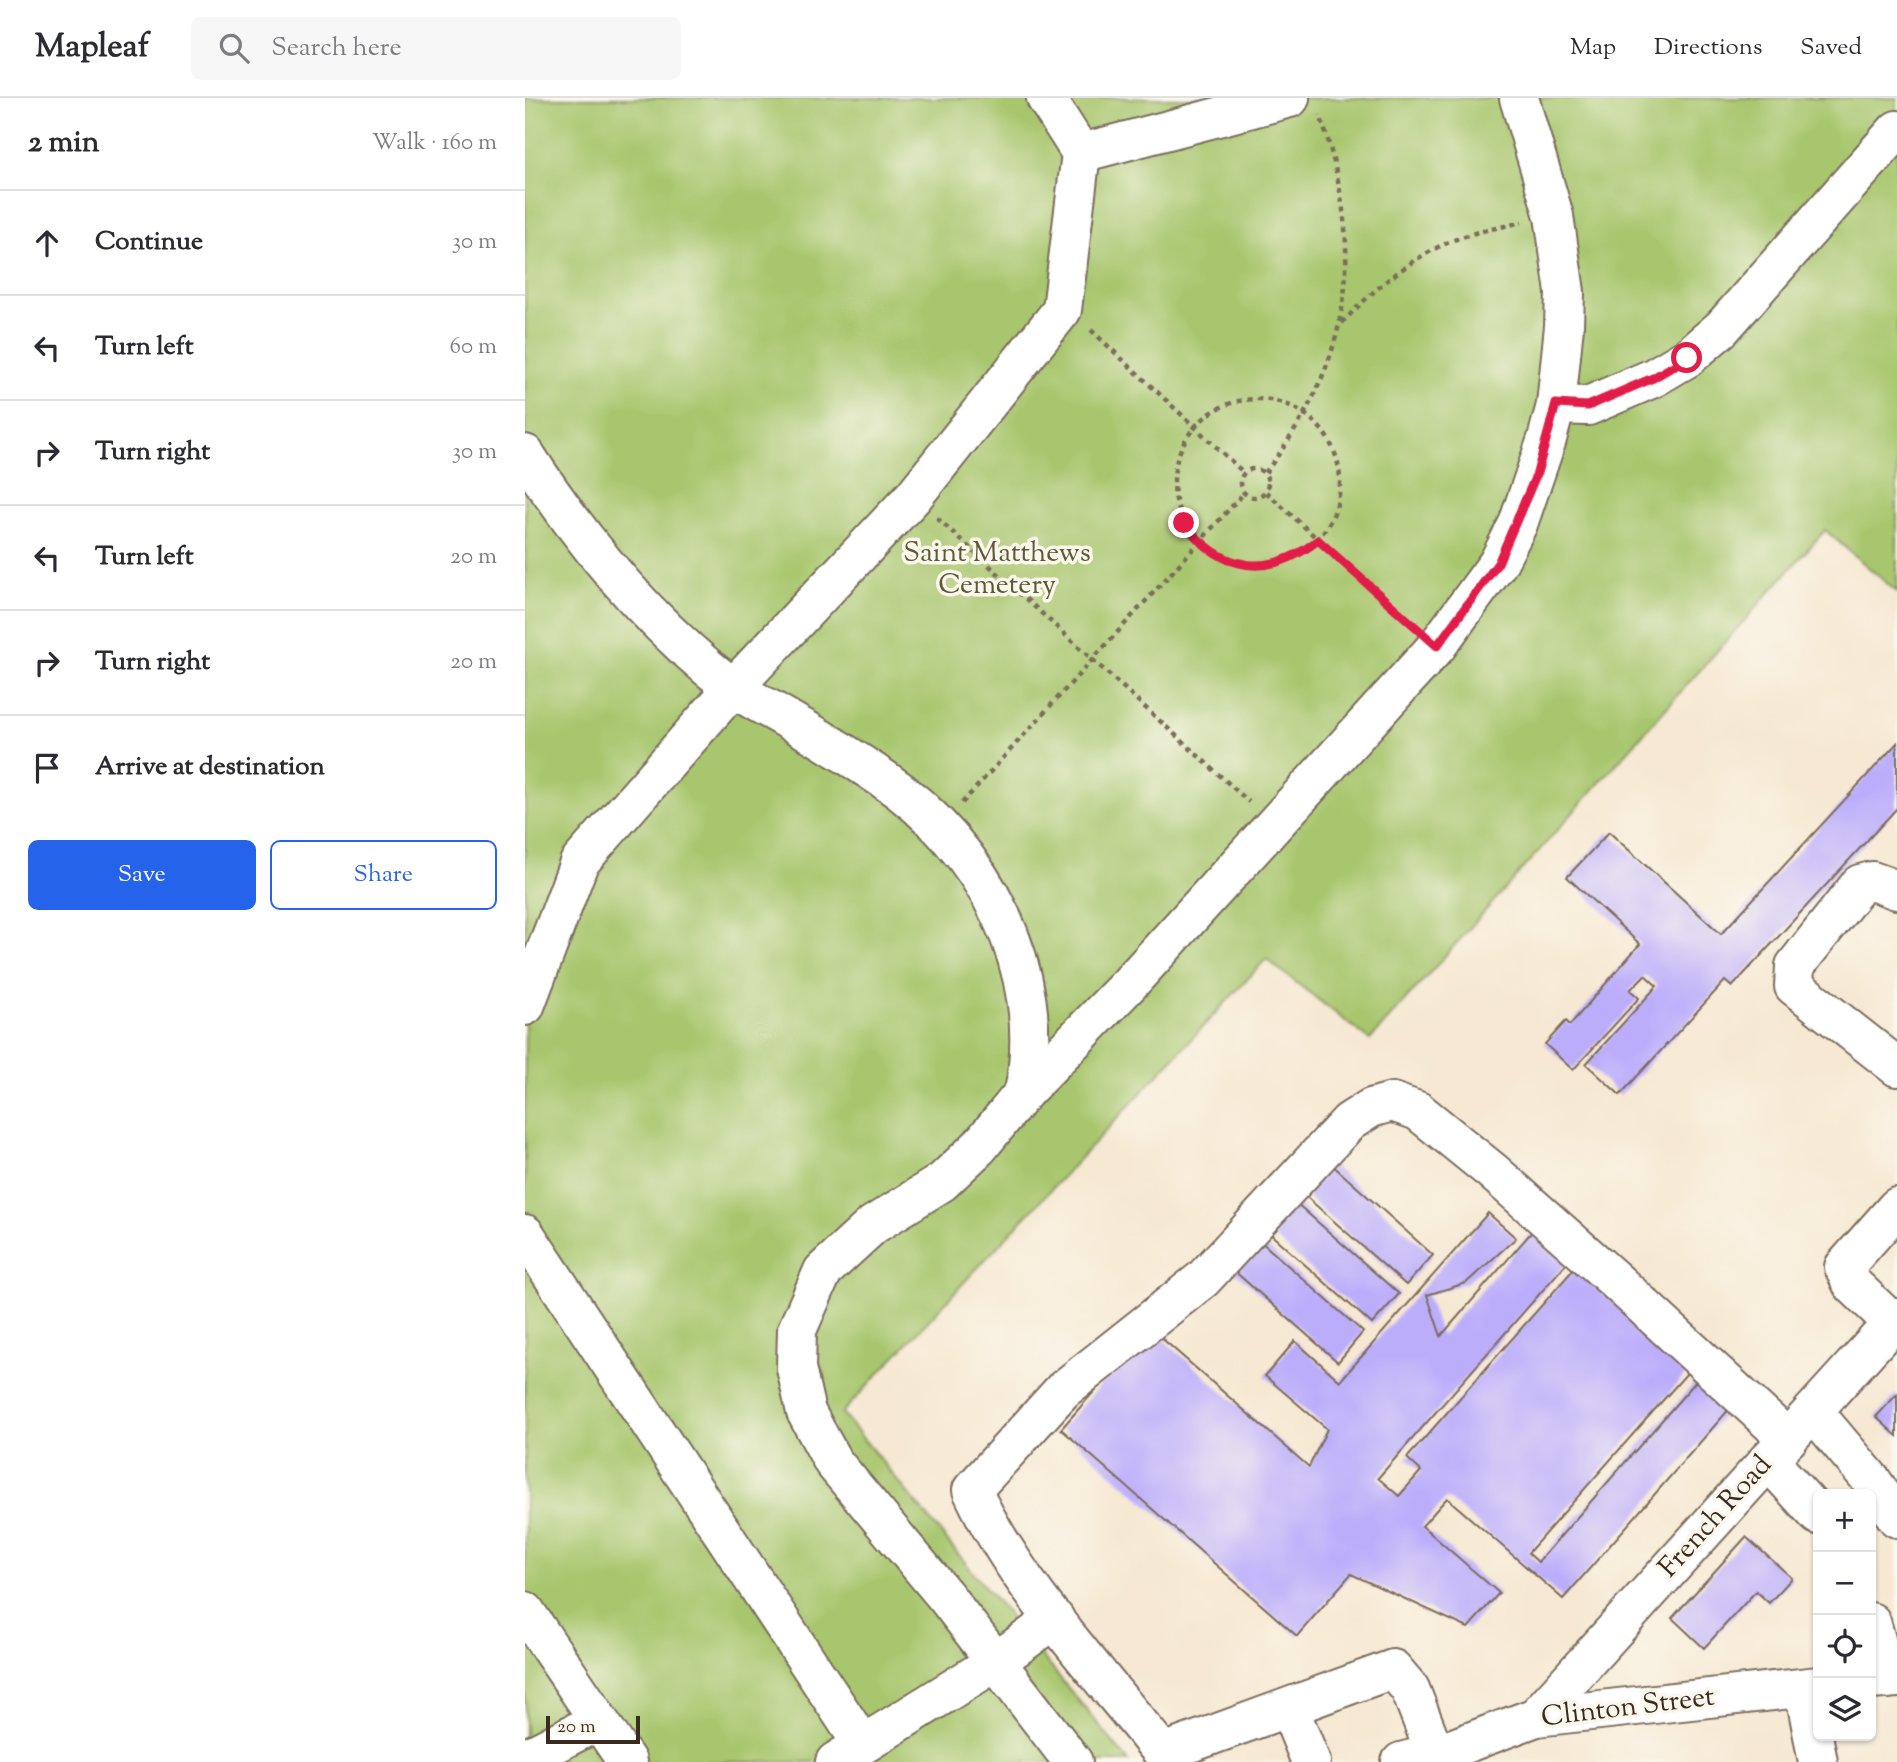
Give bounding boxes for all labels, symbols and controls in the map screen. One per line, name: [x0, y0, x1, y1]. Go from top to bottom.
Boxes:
search box: [191, 17, 681, 80]
text: Mapleaf: [35, 24, 149, 72]
icon: search: [215, 29, 253, 67]
text: Search here: [271, 30, 402, 67]
text: Map: [1570, 31, 1616, 65]
text: Directions: [1654, 31, 1762, 65]
text: Saved: [1800, 31, 1862, 65]
text: 2 min: [28, 122, 100, 165]
text: Walk · 160 m: [372, 127, 497, 160]
icon: ahead: [28, 224, 66, 262]
text: Continue: [95, 224, 203, 261]
text: 30 m: [452, 226, 497, 259]
icon: left: [28, 329, 66, 367]
text: Turn left: [95, 329, 194, 366]
text: 60 m: [449, 331, 497, 364]
route start: [1671, 342, 1702, 373]
icon: right: [28, 434, 66, 472]
text: Turn right: [95, 434, 210, 471]
text: 30 m: [452, 436, 497, 469]
route end: [1168, 507, 1199, 538]
park label: Saint Matthews Cemetery: [903, 534, 1091, 606]
icon: left: [28, 539, 66, 577]
text: Turn left: [95, 539, 194, 576]
text: 20 m: [450, 541, 497, 574]
icon: right: [28, 644, 66, 682]
text: Turn right: [95, 644, 210, 681]
text: 20 m: [450, 646, 497, 679]
icon: arrive: [28, 749, 66, 787]
text: Arrive at destination: [95, 749, 325, 786]
button: Save: [28, 840, 256, 910]
button: Share: [270, 840, 497, 910]
street label: French Road: [1650, 1447, 1782, 1587]
map controls: [1813, 1489, 1876, 1741]
button: +: [1813, 1489, 1876, 1552]
button: −: [1813, 1552, 1876, 1615]
button: locate: [1813, 1615, 1876, 1678]
street label: Clinton Street: [1539, 1677, 1717, 1738]
button: layers: [1813, 1678, 1876, 1741]
scale bar: [546, 1713, 641, 1745]
text: 20 m: [557, 1714, 596, 1741]

